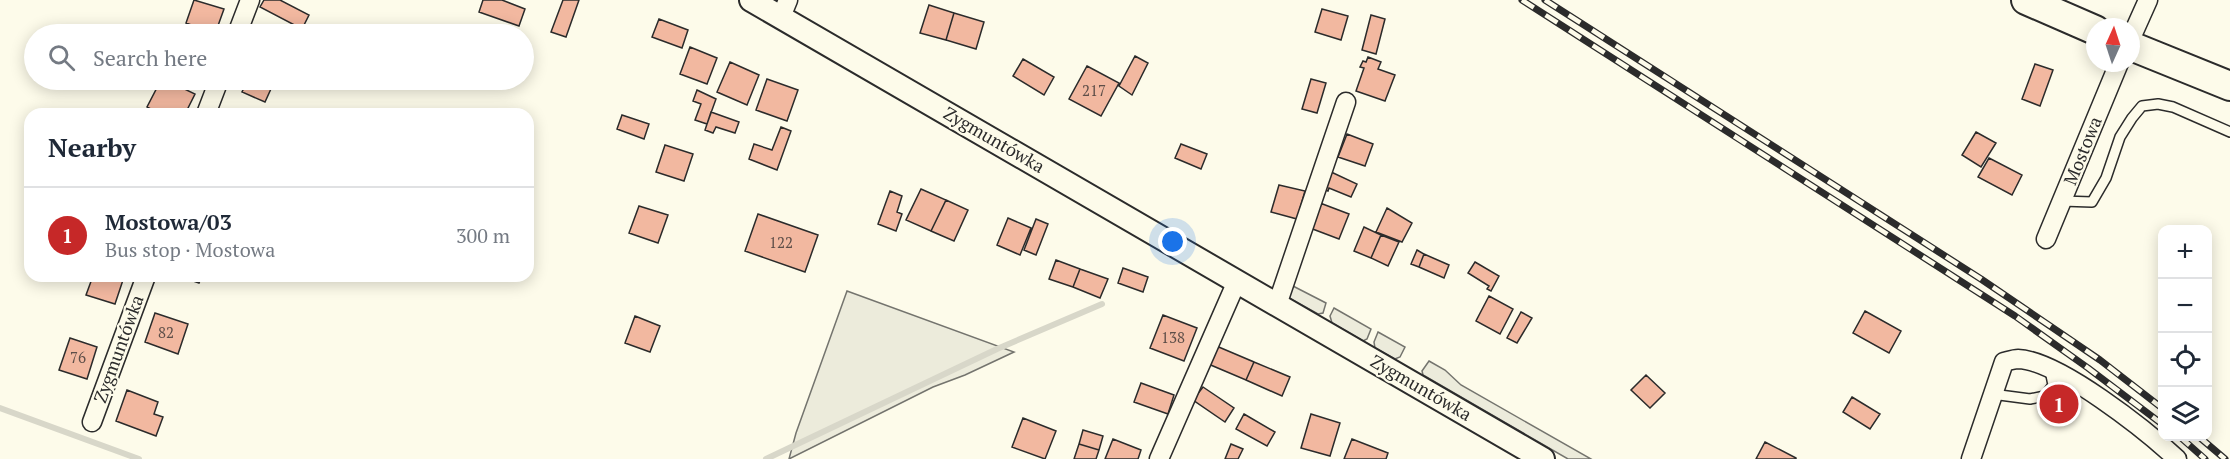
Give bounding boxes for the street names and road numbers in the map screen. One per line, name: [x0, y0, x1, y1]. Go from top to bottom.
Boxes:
street label: Zygmuntówka: [940, 100, 1049, 178]
street label: Mostowa: [2057, 113, 2107, 188]
street label: Zygmuntówka: [87, 291, 149, 406]
street label: Zygmuntówka: [1367, 348, 1476, 426]

